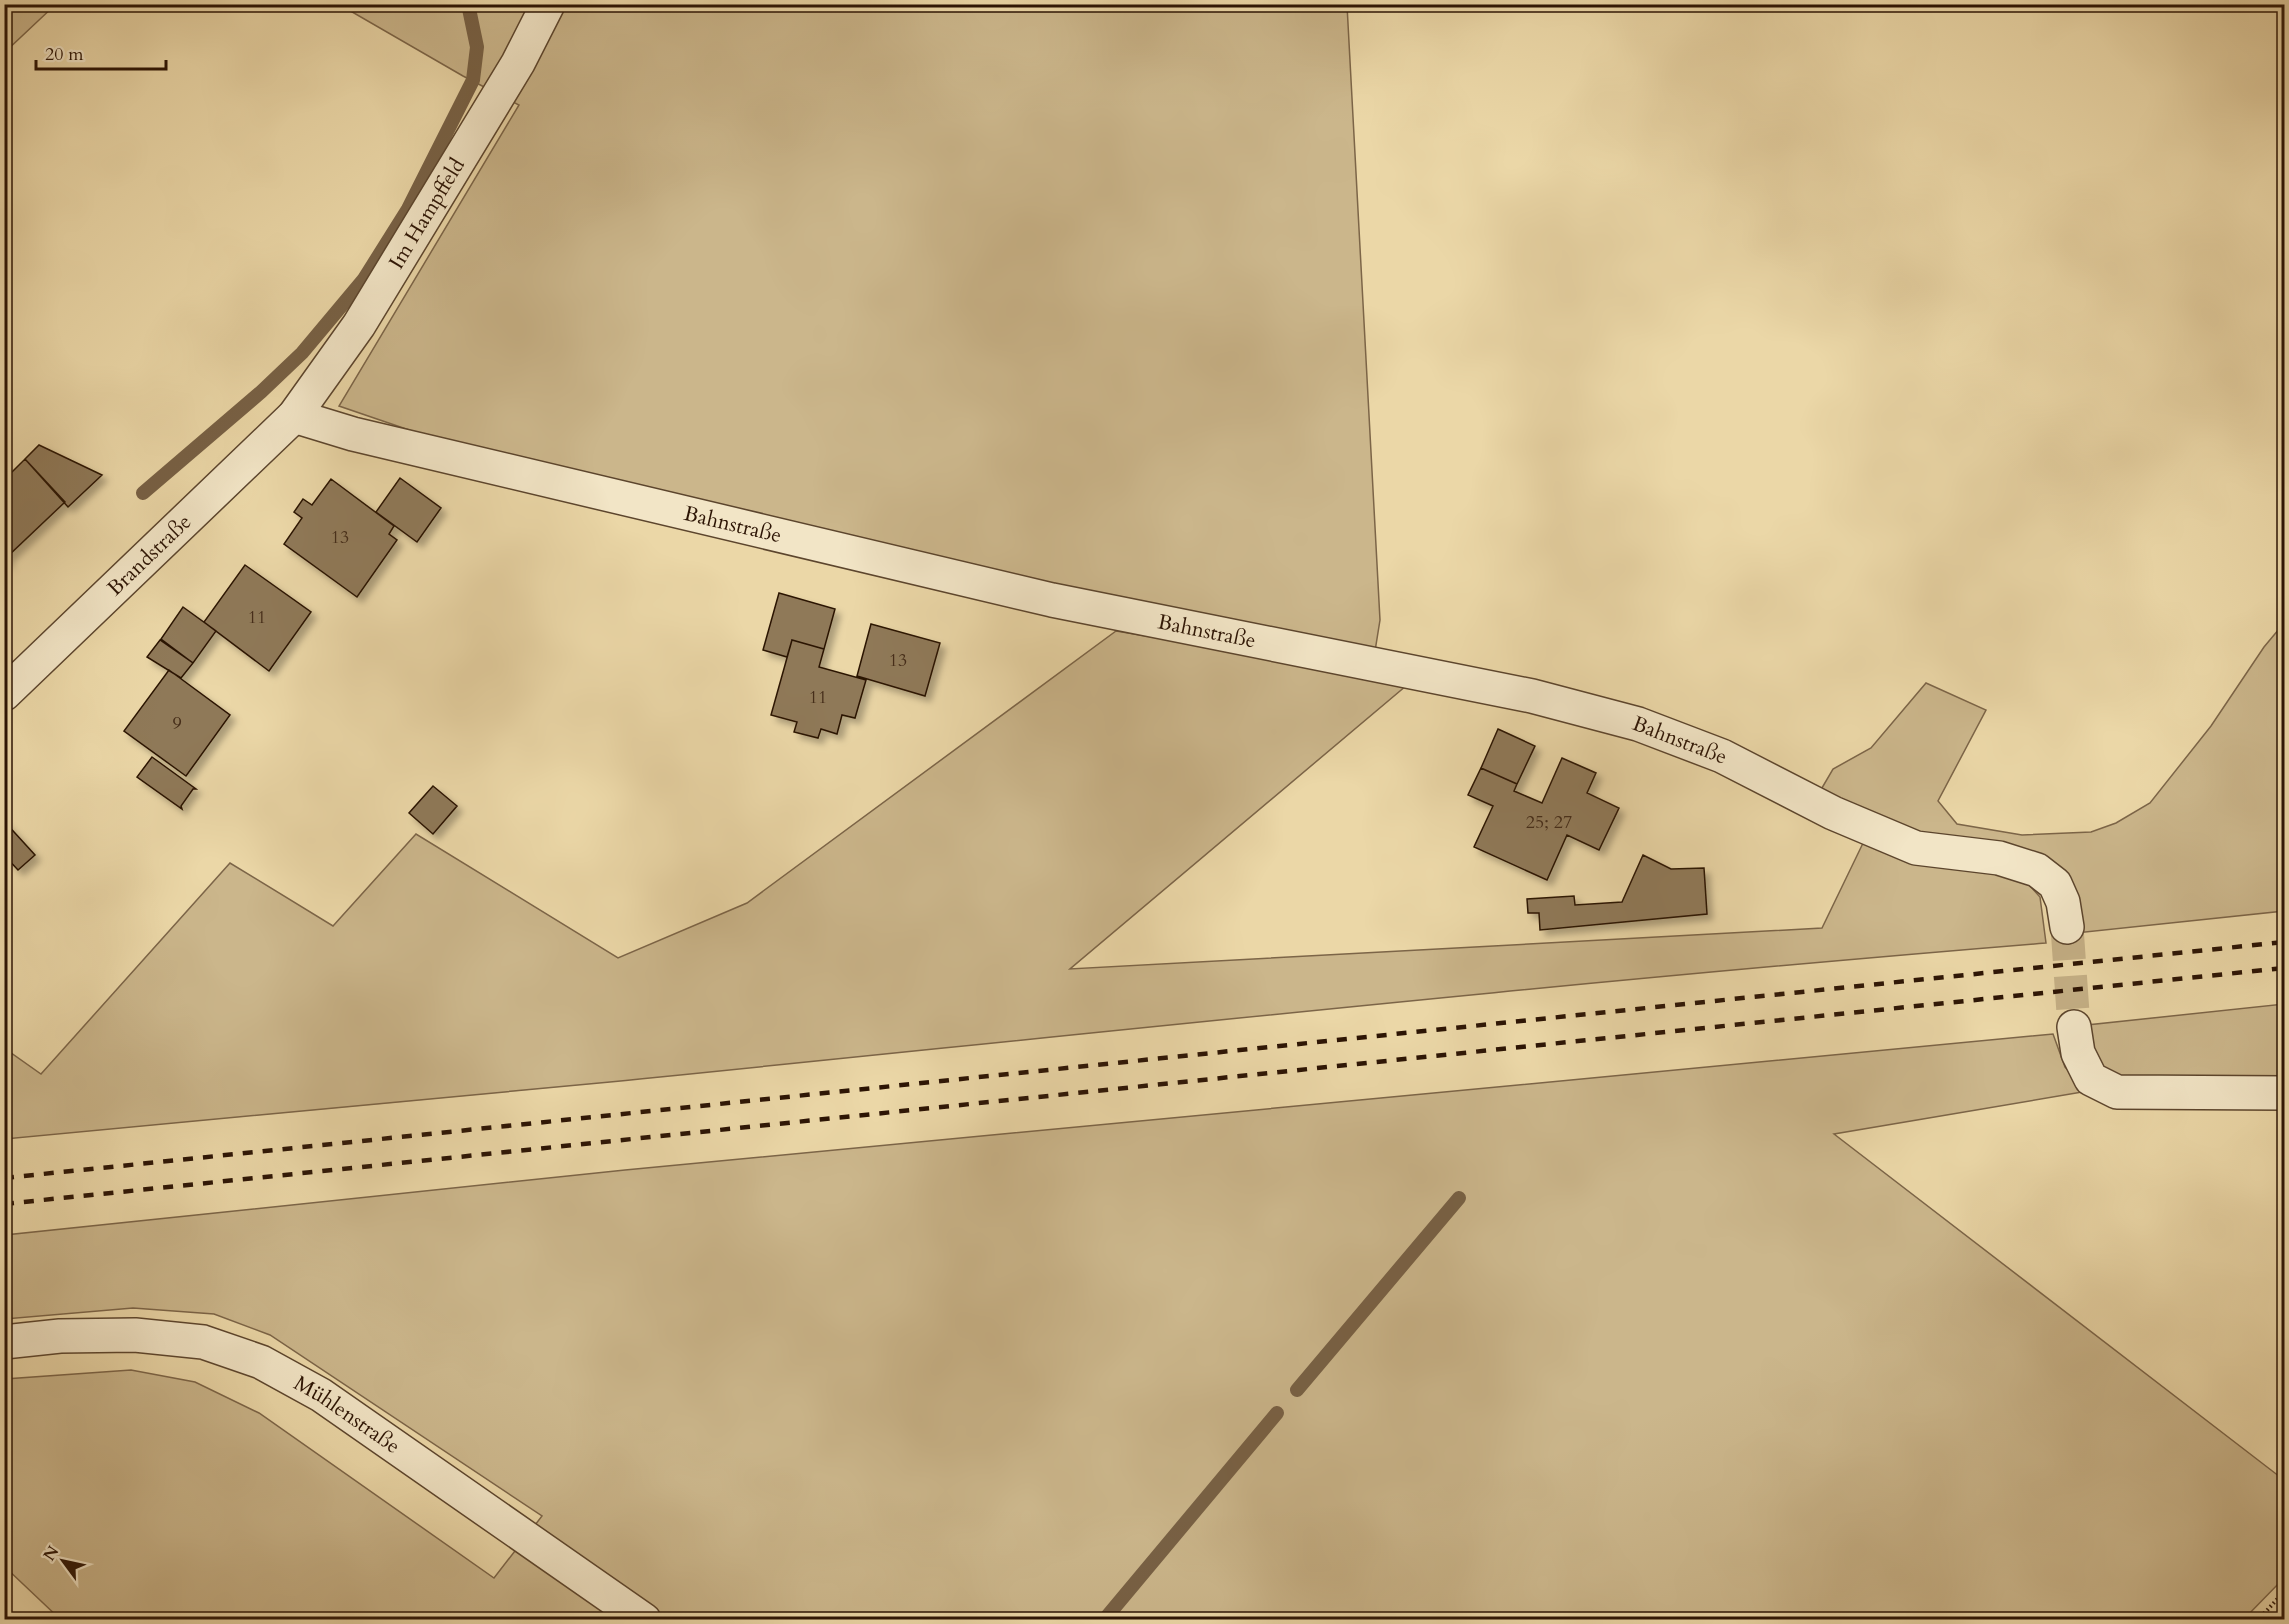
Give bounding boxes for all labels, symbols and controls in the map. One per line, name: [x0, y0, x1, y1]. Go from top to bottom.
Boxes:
scale bar: [36, 33, 166, 71]
text: 20 m: [45, 42, 84, 67]
street label: Im Hampffeld: [382, 153, 472, 275]
street label: Bahnstraße: [681, 499, 784, 550]
street label: Brandstraße: [101, 508, 198, 603]
house number: 13: [331, 525, 349, 550]
house number: 11: [248, 605, 266, 630]
street label: Bahnstraße: [1155, 607, 1258, 655]
house number: 13: [889, 648, 907, 673]
house number: 11: [809, 685, 827, 710]
street label: Bahnstraße: [1628, 709, 1731, 772]
house number: 9: [172, 711, 182, 736]
house number: 25; 27: [1526, 810, 1572, 835]
street label: Mühlenstraße: [289, 1369, 406, 1461]
north arrow: [33, 1531, 93, 1591]
text: N: [38, 1541, 64, 1565]

